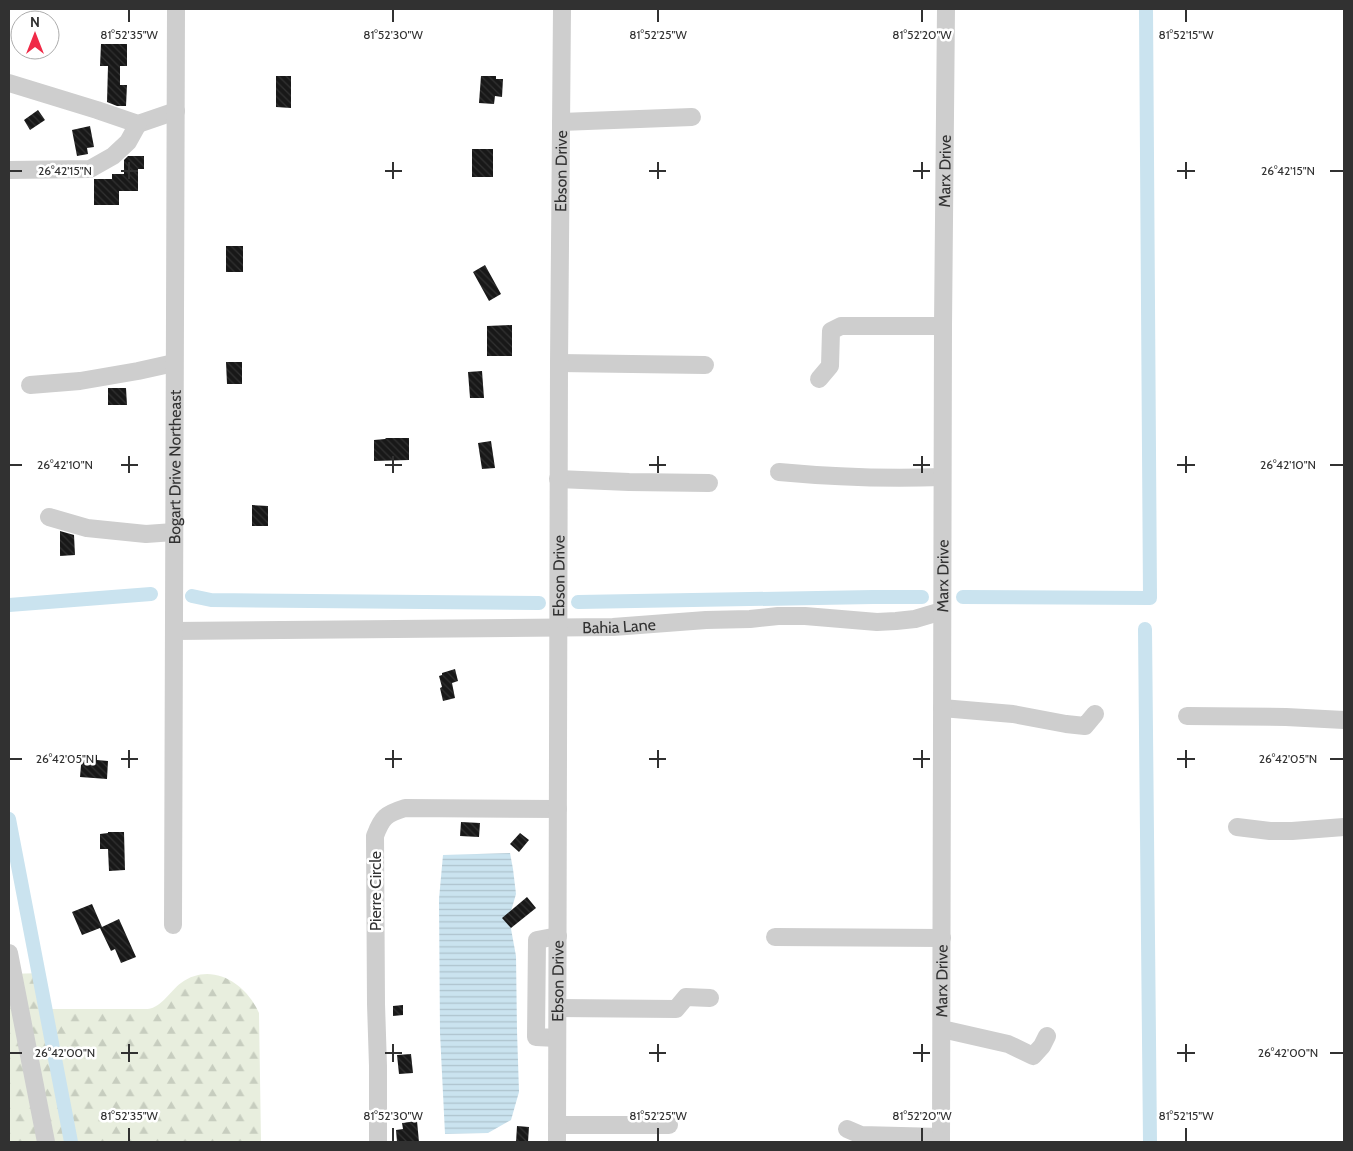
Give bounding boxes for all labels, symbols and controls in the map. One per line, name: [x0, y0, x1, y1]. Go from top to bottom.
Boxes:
north arrow: [10, 10, 60, 60]
text: N: [30, 13, 40, 31]
text: 81°52'35"W: [100, 27, 159, 42]
text: 81°52'30"W: [363, 27, 423, 42]
text: 81°52'25"W: [629, 27, 687, 42]
text: 81°52'20"W: [892, 27, 952, 42]
text: 81°52'15"W: [1158, 27, 1214, 42]
street label: Ebson Drive: [551, 130, 570, 212]
street label: Marx Drive: [935, 135, 954, 207]
text: 26°42'15"N: [38, 163, 92, 178]
text: 26°42'15"N: [1261, 163, 1315, 178]
street label: Bogart Drive Northeast: [165, 389, 184, 544]
text: 26°42'10"N: [37, 457, 93, 472]
text: 26°42'10"N: [1260, 457, 1316, 472]
street label: Ebson Drive: [549, 535, 568, 617]
street label: Marx Drive: [933, 540, 952, 612]
street label: Bahia Lane: [582, 614, 656, 637]
text: 26°42'05"N: [36, 751, 94, 766]
text: 26°42'05"N: [1259, 751, 1317, 766]
street label: Pierre Circle: [366, 851, 385, 931]
street label: Ebson Drive: [548, 940, 567, 1022]
street label: Marx Drive: [932, 945, 951, 1017]
text: 26°42'00"N: [35, 1045, 95, 1060]
text: 26°42'00"N: [1258, 1045, 1318, 1060]
text: 81°52'35"W: [100, 1108, 159, 1123]
text: 81°52'30"W: [363, 1108, 423, 1123]
text: 81°52'25"W: [629, 1108, 687, 1123]
text: 81°52'20"W: [892, 1108, 952, 1123]
text: 81°52'15"W: [1158, 1108, 1214, 1123]

